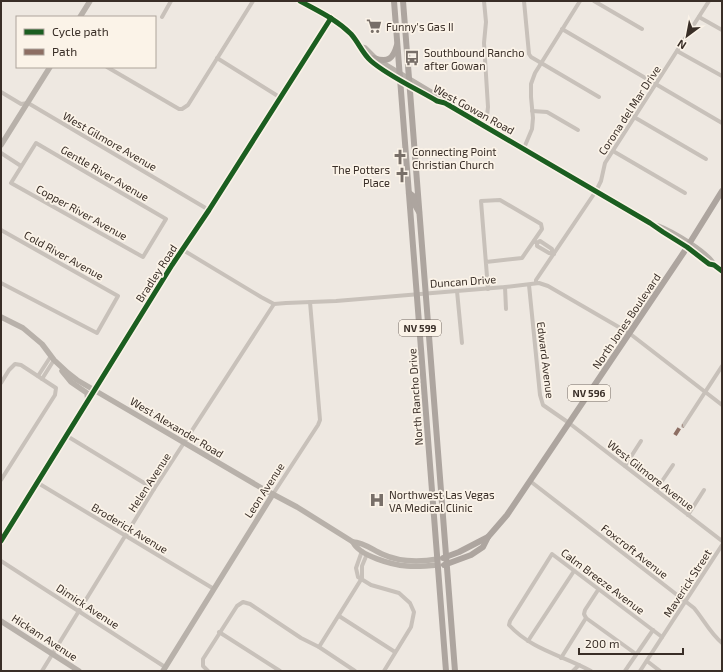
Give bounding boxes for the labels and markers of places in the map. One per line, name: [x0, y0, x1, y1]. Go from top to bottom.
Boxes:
supermarket icon: Funny's Gas II: [365, 17, 383, 35]
place label: Funny's Gas II: [386, 20, 454, 33]
place label: Southbound Rancho after Gowan: [424, 46, 524, 72]
bus stop icon: Southbound Rancho after Gowan: [403, 49, 421, 67]
place label: Connecting Point Christian Church: [412, 145, 496, 171]
church icon: Connecting Point Christian Church: [391, 148, 409, 166]
place label: The Potters Place: [332, 163, 390, 189]
church icon: The Potters Place: [393, 166, 411, 184]
place label: Northwest Las Vegas VA Medical Clinic: [389, 488, 495, 514]
hospital icon: Northwest Las Vegas VA Medical Clinic: [368, 491, 386, 509]

